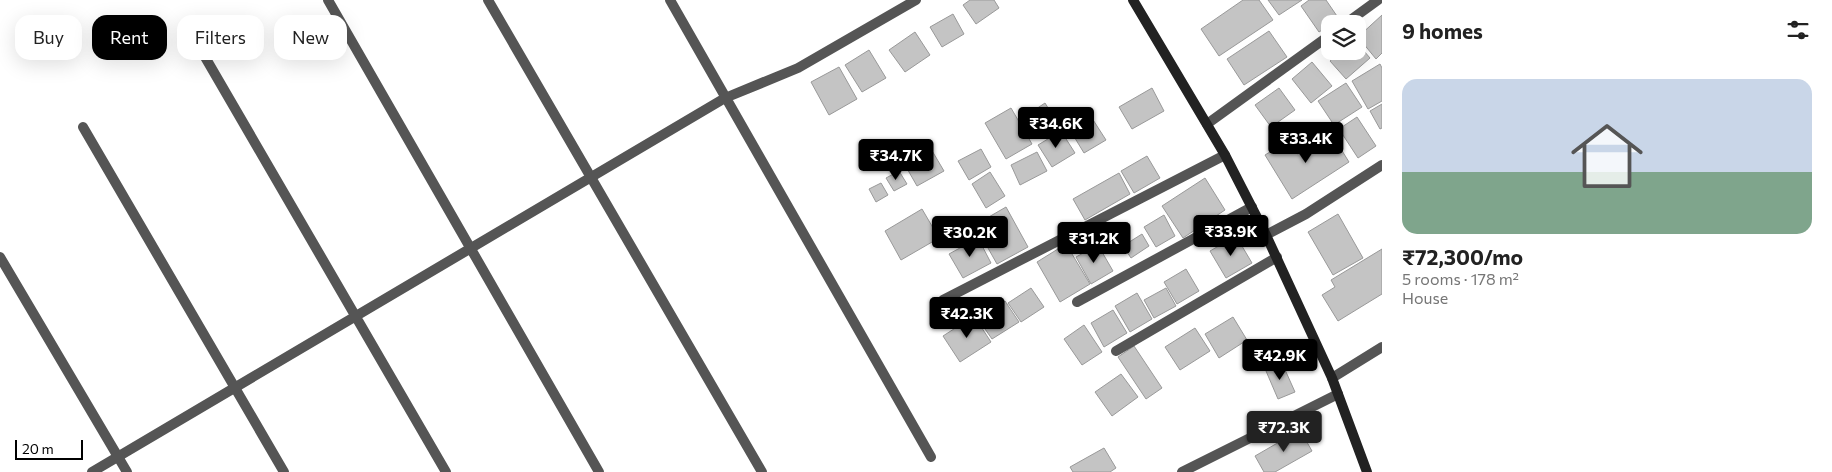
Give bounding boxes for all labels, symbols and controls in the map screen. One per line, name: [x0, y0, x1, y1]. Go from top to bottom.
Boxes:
chip: Buy: [15, 15, 82, 60]
chip: Rent: [92, 15, 167, 60]
chip: Filters: [177, 15, 264, 60]
chip: New: [274, 15, 347, 60]
map controls: [1321, 15, 1366, 60]
button: layers: [1321, 15, 1366, 60]
icon: filters: [1784, 16, 1812, 44]
text: 9 homes: [1402, 18, 1483, 43]
pin: ₹34.6K: [1015, 106, 1097, 149]
icon: home: [1562, 111, 1652, 201]
text: ₹34.6K: [1029, 113, 1083, 132]
pin: ₹33.4K: [1265, 121, 1347, 164]
text: ₹33.4K: [1279, 128, 1333, 147]
pin: ₹34.7K: [855, 138, 937, 181]
text: ₹34.7K: [869, 145, 923, 164]
pin: ₹33.9K: [1190, 214, 1272, 257]
pin: ₹30.2K: [929, 216, 1011, 258]
text: ₹33.9K: [1204, 221, 1258, 240]
text: ₹30.2K: [943, 222, 997, 241]
pin: ₹31.2K: [1053, 222, 1135, 264]
text: ₹31.2K: [1069, 228, 1119, 247]
text: ₹72,300/mo: [1402, 244, 1523, 269]
text: 5 rooms · 178 m²: [1402, 269, 1519, 288]
text: House: [1402, 288, 1448, 307]
pin: ₹42.3K: [926, 296, 1008, 339]
text: ₹42.3K: [941, 303, 993, 322]
pin: ₹42.9K: [1239, 338, 1321, 381]
text: ₹42.9K: [1253, 345, 1307, 364]
pin: ₹72.3K: [1243, 410, 1325, 453]
text: ₹72.3K: [1258, 417, 1310, 436]
scale bar: [15, 437, 82, 460]
text: 20 m: [22, 440, 54, 457]

